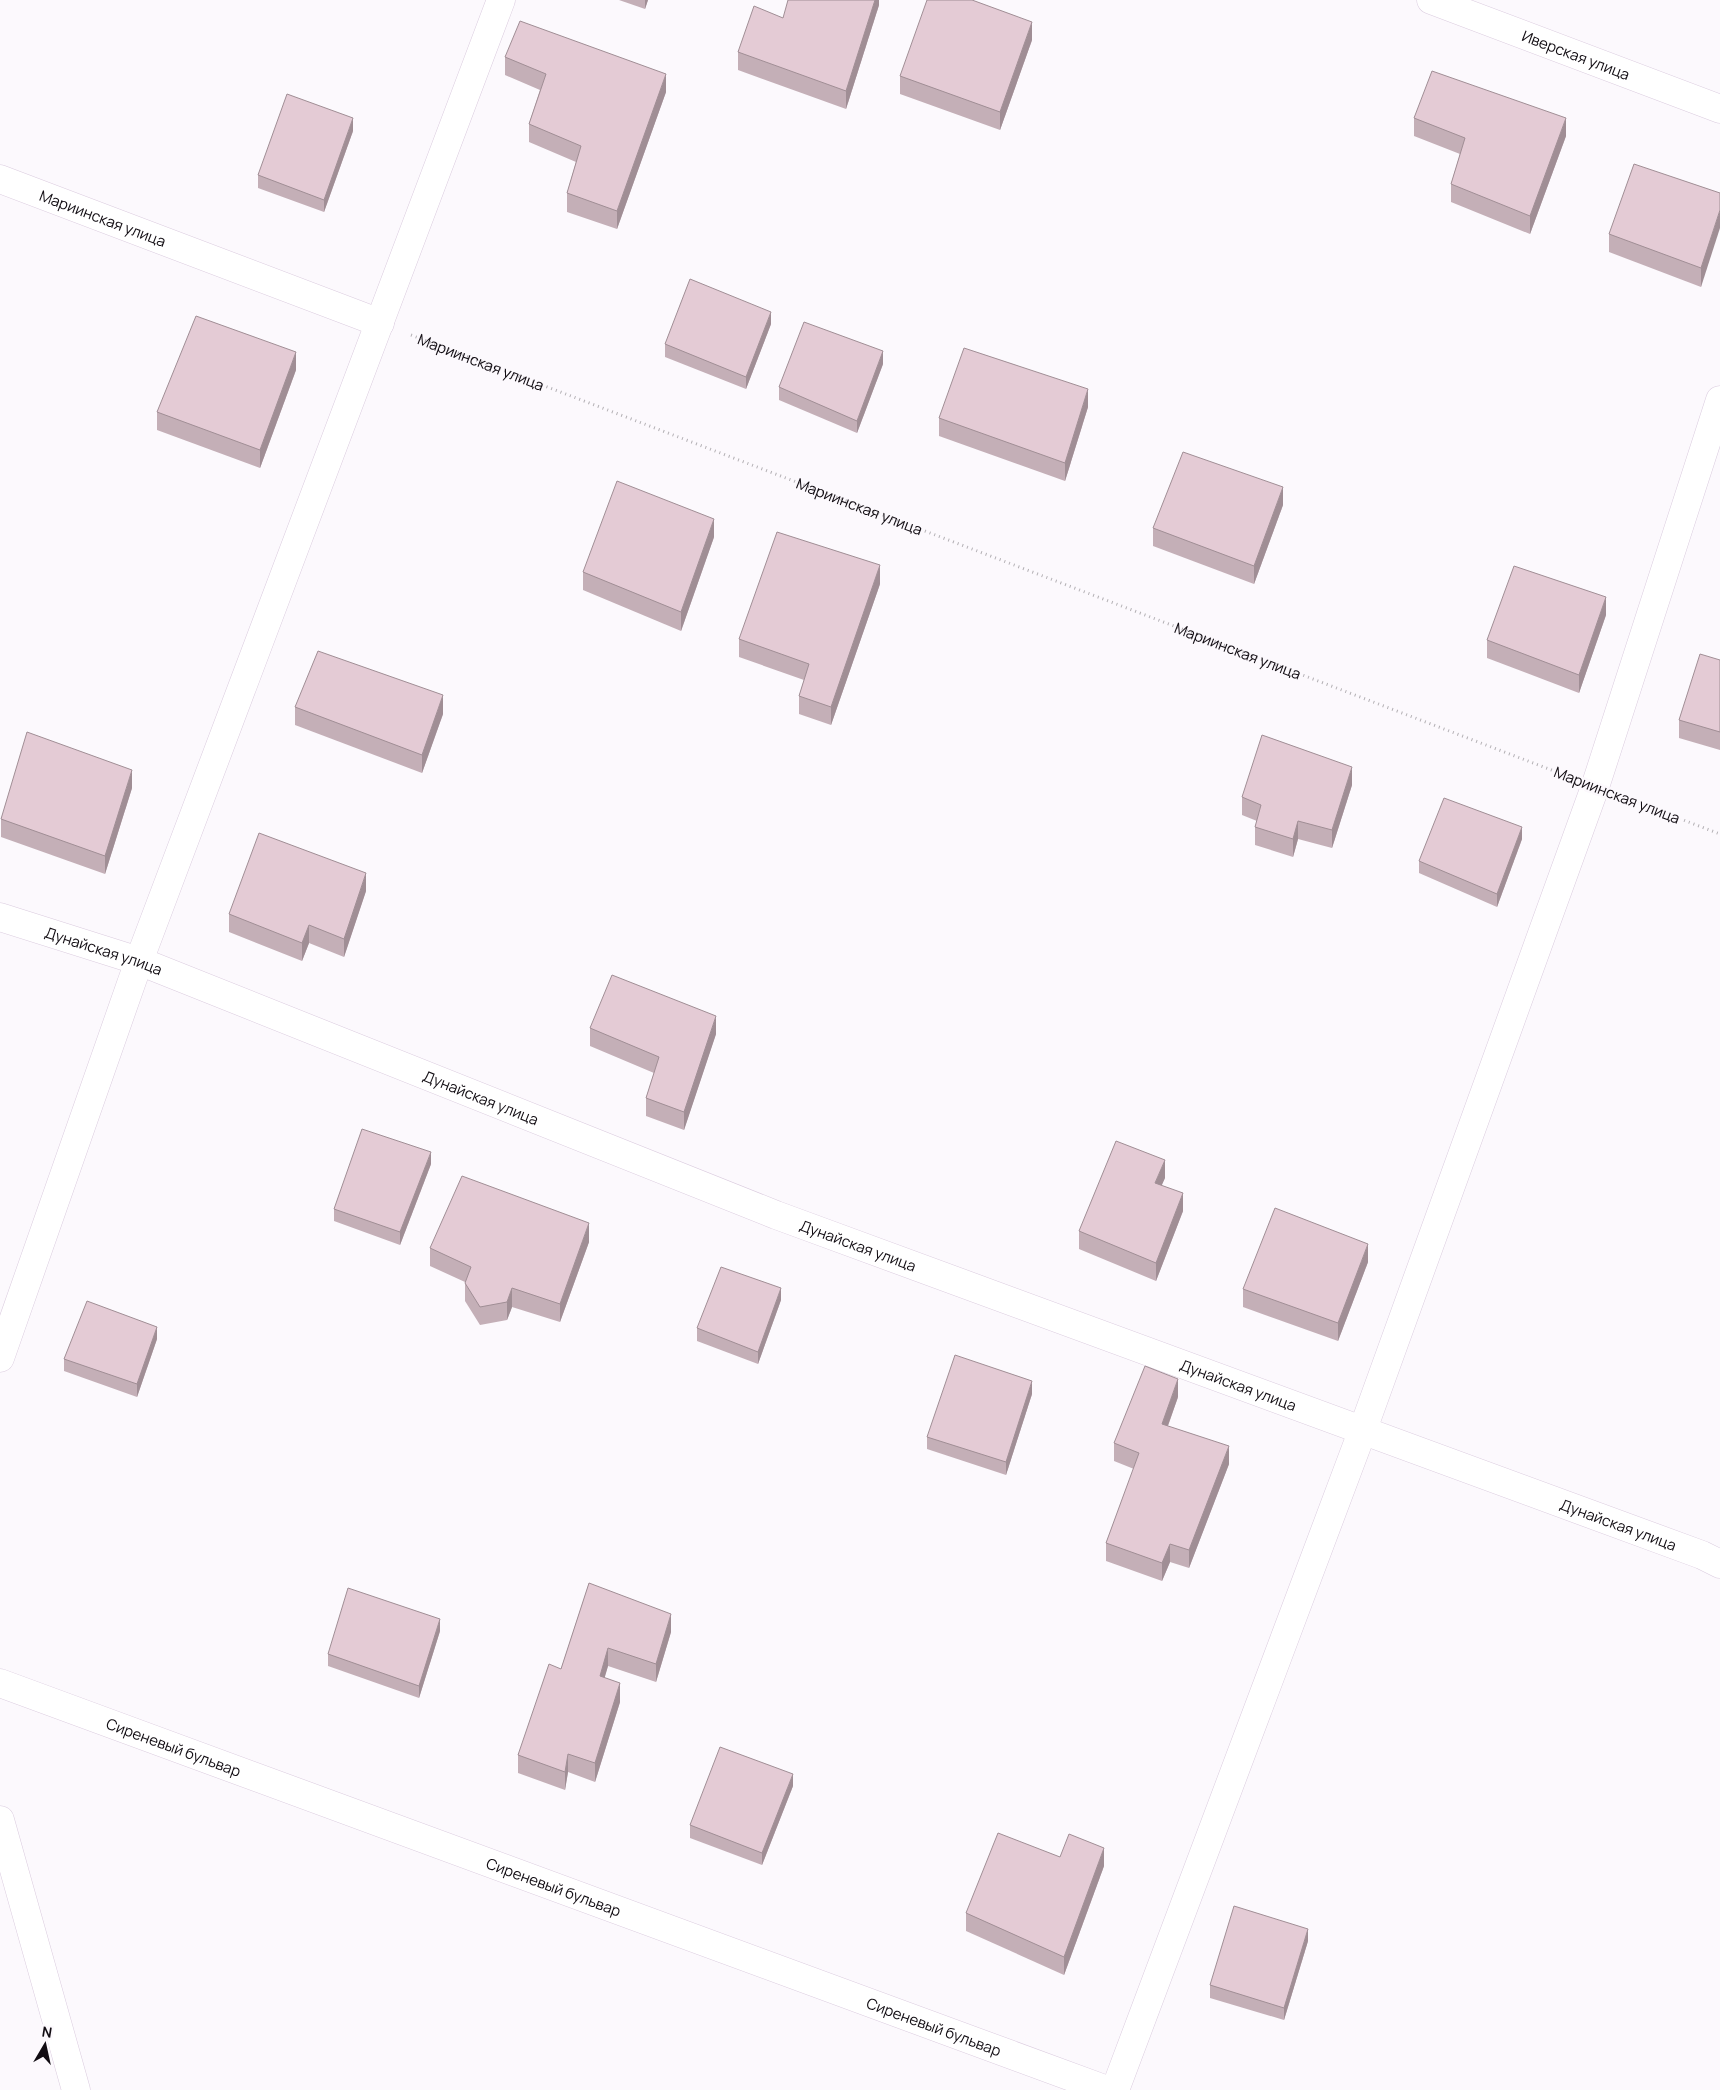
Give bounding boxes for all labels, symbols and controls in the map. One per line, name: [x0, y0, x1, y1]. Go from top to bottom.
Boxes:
street label: Иверская улица: [1519, 25, 1633, 85]
street label: Мариинская улица: [37, 184, 169, 251]
street label: Мариинская улица: [415, 328, 547, 395]
street label: Мариинская улица: [793, 472, 926, 540]
street label: Мариинская улица: [1172, 617, 1304, 684]
street label: Мариинская улица: [1551, 761, 1683, 829]
street label: Дунайская улица: [42, 921, 166, 980]
street label: Дунайская улица: [420, 1065, 542, 1130]
street label: Дунайская улица: [797, 1214, 919, 1276]
street label: Дунайская улица: [1177, 1354, 1299, 1416]
street label: Дунайская улица: [1557, 1493, 1680, 1555]
street label: Сиреневый бульвар: [103, 1712, 244, 1781]
street label: Сиреневый бульвар: [483, 1852, 624, 1921]
street label: Сиреневый бульвар: [864, 1992, 1004, 2061]
north arrow: [20, 2020, 70, 2070]
text: N: [41, 2021, 54, 2042]

